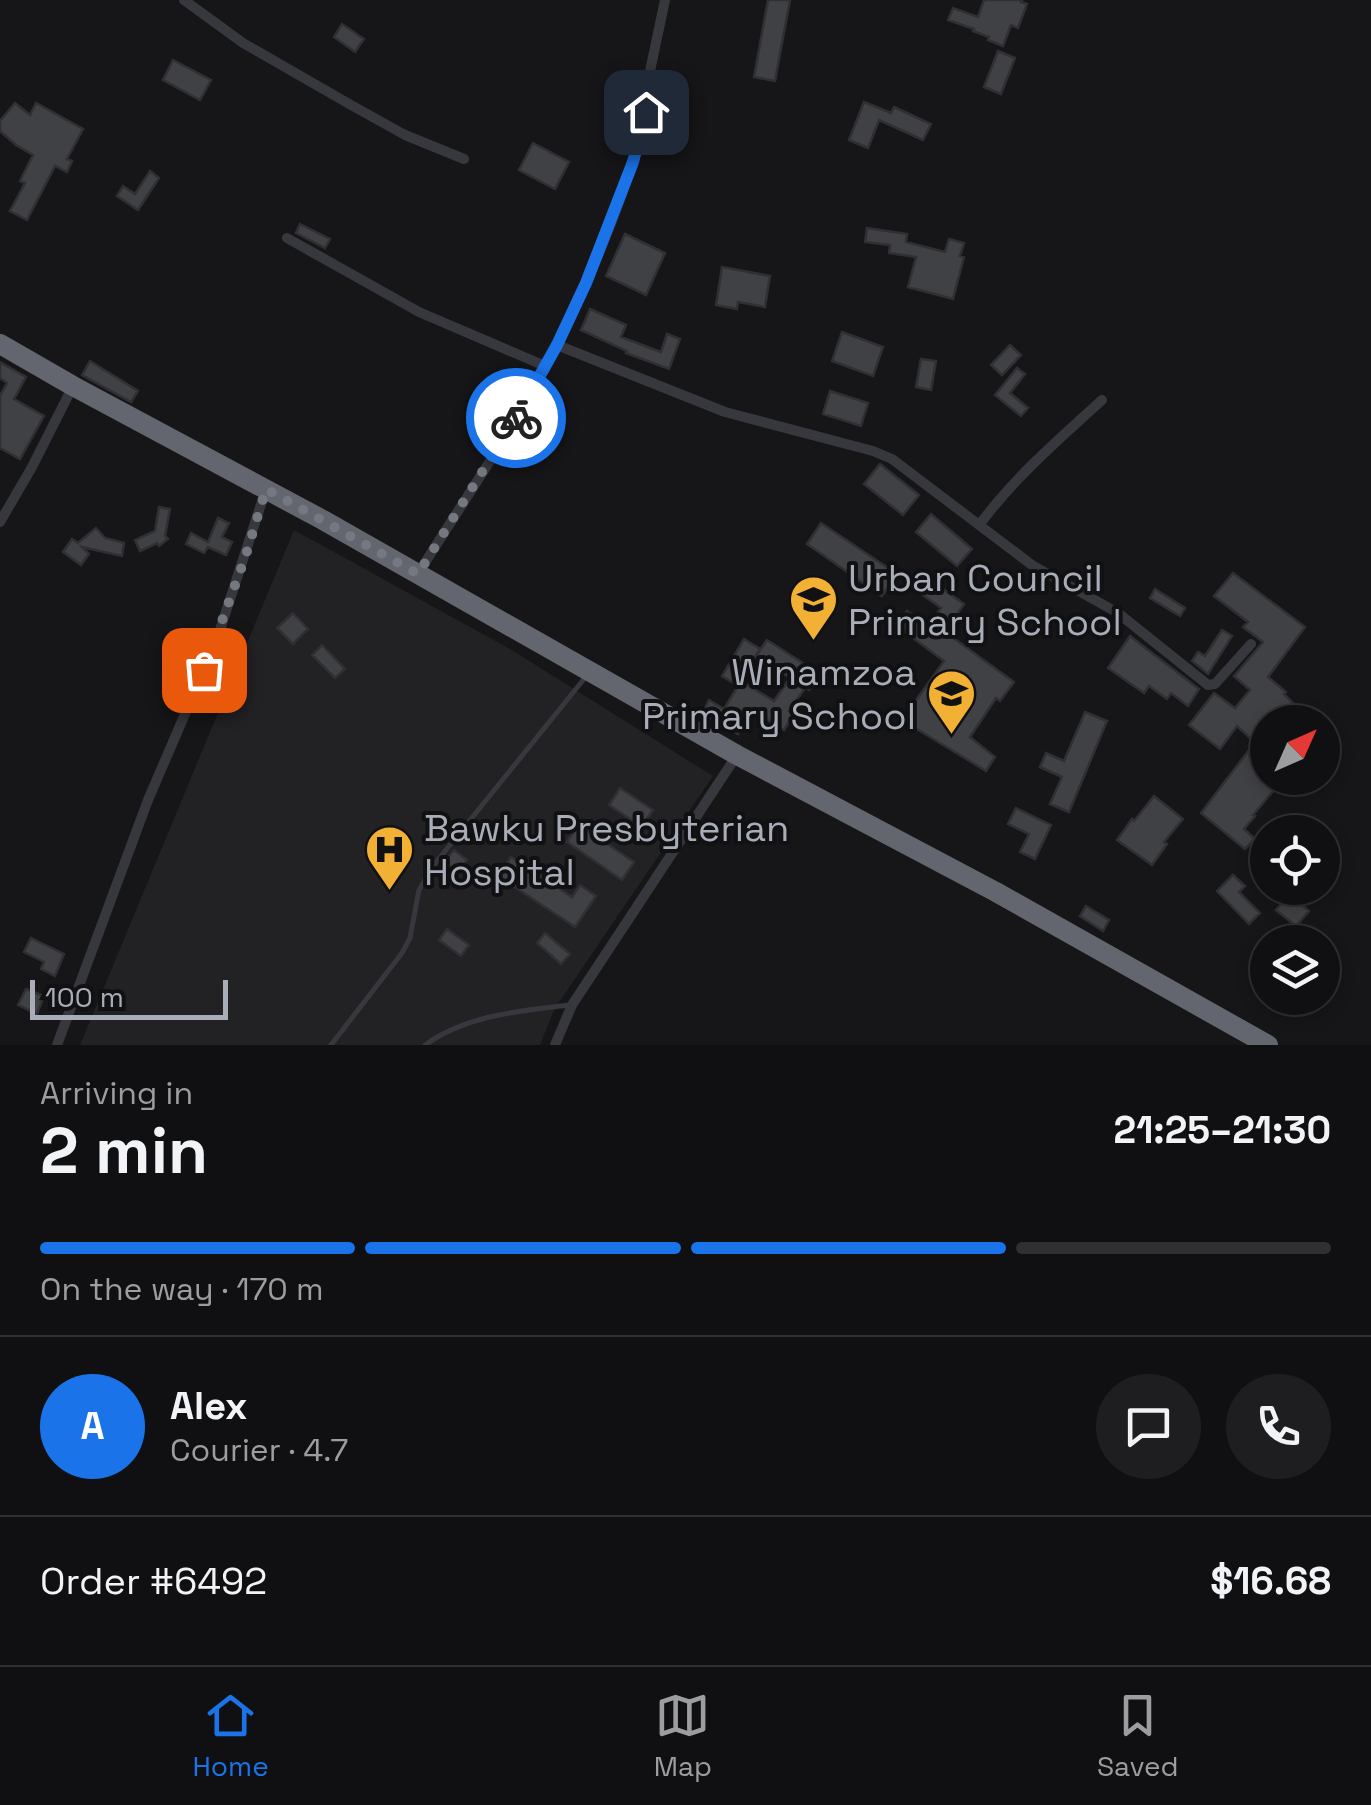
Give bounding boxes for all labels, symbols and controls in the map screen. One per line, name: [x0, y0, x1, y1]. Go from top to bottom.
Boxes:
pin: [604, 70, 689, 155]
icon: home: [619, 85, 674, 140]
courier: [466, 368, 566, 468]
icon: bike: [489, 391, 544, 446]
place label: Urban Council Primary School: [848, 554, 1122, 646]
school or university icon: Urban Council Primary School: [787, 574, 839, 642]
pin: [162, 628, 247, 713]
icon: bag: [177, 643, 232, 698]
place label: Winamzoa Primary School: [642, 648, 916, 740]
school or university icon: Winamzoa Primary School: [925, 668, 977, 736]
north arrow: [1250, 705, 1340, 795]
map controls: [1250, 705, 1340, 1015]
place label: Bawku Presbyterian Hospital: [424, 804, 789, 896]
button: locate: [1250, 815, 1340, 905]
hospital icon: Bawku Presbyterian Hospital: [363, 824, 415, 892]
button: layers: [1250, 925, 1340, 1015]
scale bar: [30, 975, 228, 1020]
text: 100 m: [45, 979, 124, 1015]
text: Arriving in: [40, 1073, 193, 1113]
text: 21:25–21:30: [1114, 1106, 1331, 1154]
text: 2 min: [40, 1109, 208, 1192]
text: On the way · 170 m: [40, 1269, 324, 1309]
button: chat: [1096, 1374, 1201, 1479]
button: phone: [1226, 1374, 1331, 1479]
text: Alex: [170, 1382, 247, 1430]
text: A: [80, 1402, 105, 1450]
text: Courier · 4.7: [170, 1430, 348, 1470]
text: Order #6492: [40, 1557, 267, 1605]
text: $16.68: [1210, 1557, 1331, 1605]
tab: Home: [192, 1688, 269, 1784]
tab: Map: [654, 1688, 712, 1784]
tab: Saved: [1097, 1688, 1179, 1784]

